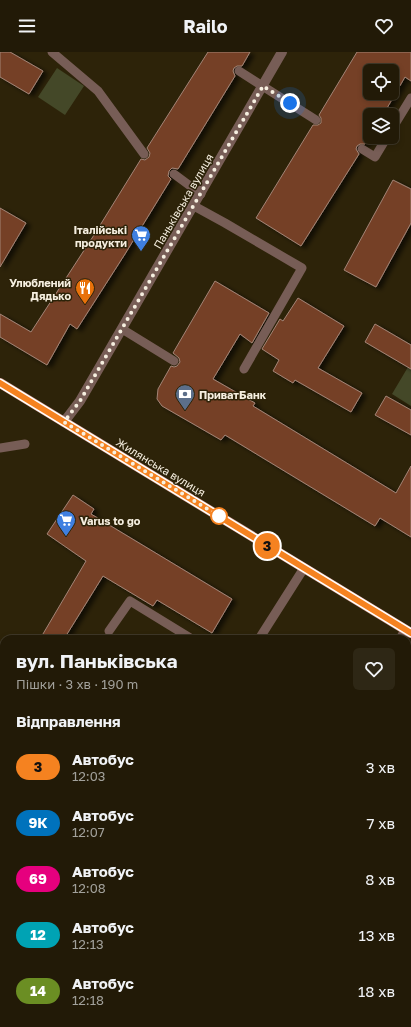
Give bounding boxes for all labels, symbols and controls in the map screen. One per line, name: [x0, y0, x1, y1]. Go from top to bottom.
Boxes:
icon: menu: [16, 15, 38, 37]
text: Railo: [183, 15, 228, 37]
icon: heart: [373, 15, 395, 37]
map controls: [363, 64, 399, 144]
button: locate: [363, 64, 399, 100]
your location: [280, 93, 300, 113]
button: layers: [363, 108, 399, 144]
street label: Паньківська вулиця: [150, 151, 216, 251]
place label: Італійські продукти: [73, 223, 127, 249]
supermarket icon: Італійські продукти: [130, 224, 152, 252]
place label: Улюблений Дядько: [9, 276, 71, 302]
restaurant icon: Улюблений Дядько: [74, 277, 96, 305]
bank icon: ПриватБанк: [174, 383, 196, 411]
place label: ПриватБанк: [199, 388, 267, 401]
street label: Жилянська вулиця: [114, 435, 208, 499]
unlabelled marker: [210, 507, 228, 525]
supermarket icon: Varus to go: [55, 509, 77, 537]
place label: Varus to go: [80, 514, 141, 527]
line badge: 3: [254, 533, 280, 559]
text: 3: [263, 537, 271, 554]
button: heart: [353, 648, 395, 690]
text: вул. Паньківська: [16, 649, 178, 672]
text: Пішки · 3 хв · 190 m: [16, 676, 138, 692]
text: Відправлення: [16, 712, 121, 730]
text: Автобус: [72, 750, 134, 768]
text: 3: [34, 758, 42, 775]
text: 3 хв: [366, 758, 395, 776]
text: 12:03: [72, 768, 105, 784]
text: Автобус: [72, 806, 134, 824]
text: 9К: [28, 814, 48, 831]
text: 7 хв: [367, 814, 395, 832]
text: 12:07: [72, 824, 105, 840]
text: Автобус: [72, 862, 134, 880]
text: 69: [29, 870, 47, 887]
text: 8 хв: [365, 870, 395, 888]
text: 12:08: [72, 880, 106, 896]
text: Автобус: [72, 918, 134, 936]
text: 12: [30, 926, 46, 943]
text: 13 хв: [358, 926, 395, 944]
text: 12:13: [72, 936, 104, 952]
text: Автобус: [72, 974, 134, 992]
text: 14: [30, 982, 46, 999]
text: 18 хв: [358, 982, 395, 1000]
text: 12:18: [72, 992, 104, 1008]

